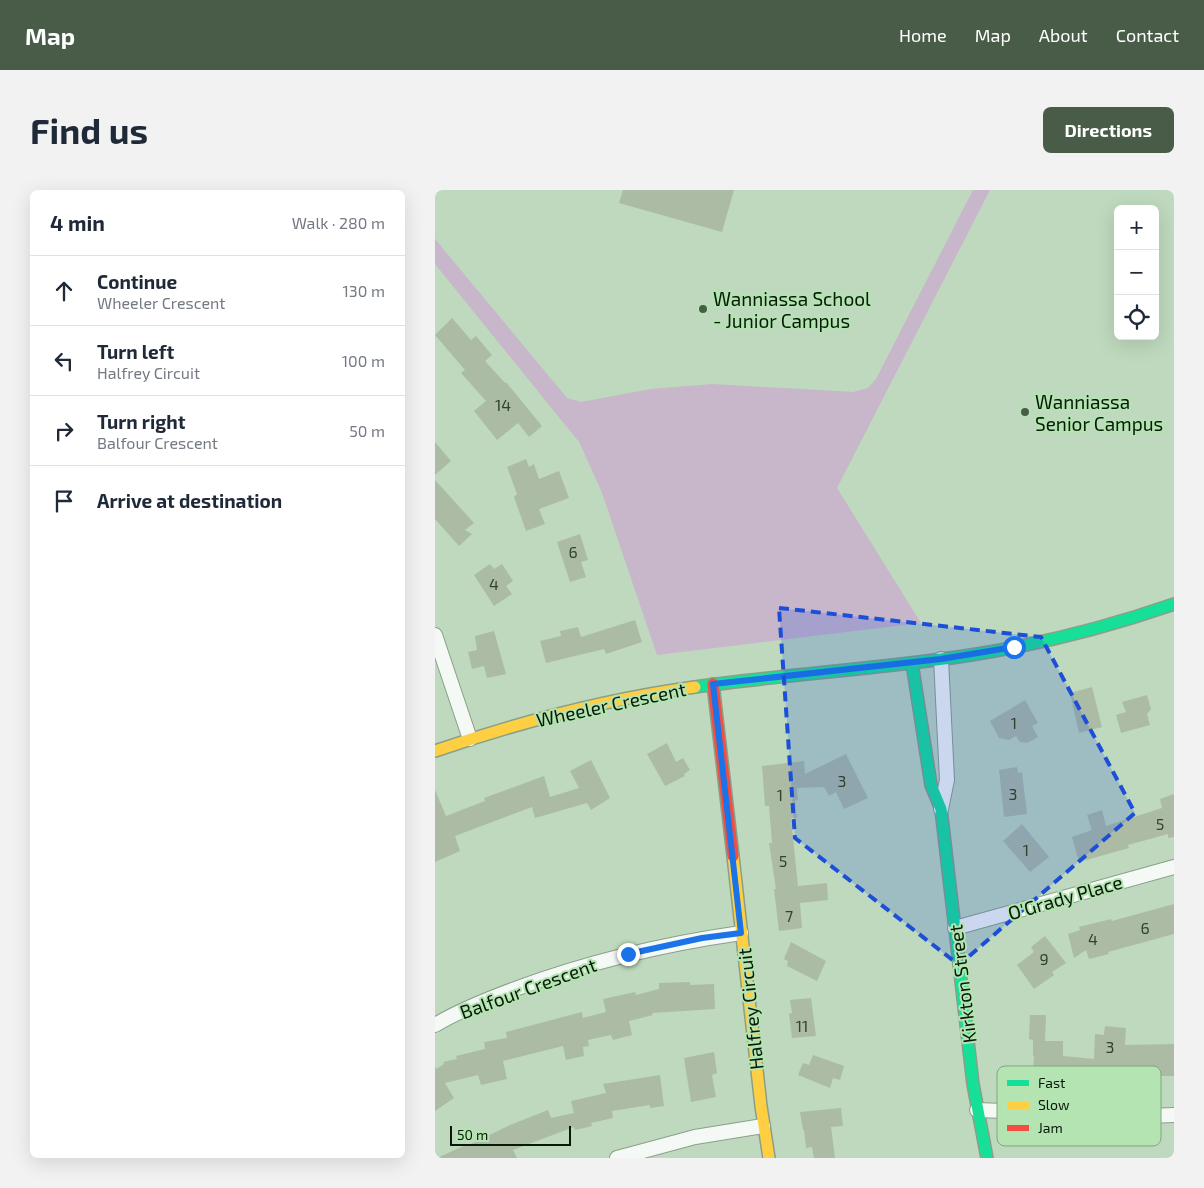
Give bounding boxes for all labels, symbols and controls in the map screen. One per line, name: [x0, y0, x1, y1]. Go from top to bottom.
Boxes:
text: Map: [25, 21, 75, 50]
text: Home: [899, 24, 947, 46]
text: Map: [975, 24, 1011, 46]
text: About: [1039, 24, 1088, 46]
text: Contact: [1116, 24, 1179, 46]
button: Directions: [1043, 107, 1174, 153]
text: Find us: [30, 109, 148, 151]
map controls: [1114, 205, 1159, 340]
button: +: [1114, 205, 1159, 250]
text: 4 min: [50, 210, 105, 235]
text: Walk · 280 m: [292, 213, 385, 232]
button: −: [1114, 250, 1159, 295]
text: Continue: [97, 270, 177, 293]
icon: ahead: [50, 277, 78, 305]
text: 130 m: [343, 281, 385, 300]
place label: Wanniassa School - Junior Campus: [713, 287, 871, 332]
text: Wheeler Crescent: [97, 293, 225, 312]
button: locate: [1114, 295, 1159, 340]
marker: Wanniassa School - Junior Campus: [697, 303, 709, 315]
text: Turn left: [97, 340, 174, 363]
icon: left: [50, 347, 78, 375]
text: 100 m: [342, 351, 385, 370]
text: Halfrey Circuit: [97, 363, 200, 382]
place label: Wanniassa Senior Campus: [1035, 390, 1163, 435]
house number: 14: [495, 395, 511, 414]
marker: Wanniassa Senior Campus: [1019, 406, 1031, 418]
text: Turn right: [97, 410, 185, 433]
icon: right: [50, 417, 78, 445]
text: 50 m: [349, 421, 385, 440]
text: Balfour Crescent: [97, 433, 218, 452]
icon: arrive: [50, 487, 78, 515]
text: Arrive at destination: [97, 489, 282, 512]
house number: 6: [568, 542, 578, 561]
house number: 4: [489, 574, 499, 593]
route start: [1003, 636, 1026, 659]
street label: Wheeler Crescent: [534, 677, 688, 731]
house number: 1: [1011, 713, 1017, 732]
house number: 3: [838, 771, 846, 790]
house number: 3: [1009, 784, 1017, 803]
house number: 1: [777, 785, 783, 804]
house number: 5: [1156, 814, 1164, 833]
house number: 1: [1023, 840, 1029, 859]
house number: 5: [779, 851, 787, 870]
street label: O'Grady Place: [1005, 870, 1125, 924]
house number: 7: [785, 906, 793, 925]
house number: 6: [1140, 918, 1150, 937]
street label: Kirkton Street: [943, 923, 981, 1045]
house number: 4: [1088, 929, 1098, 948]
route end: [617, 943, 640, 966]
street label: Halfrey Circuit: [732, 947, 768, 1071]
house number: 9: [1039, 949, 1049, 968]
street label: Balfour Crescent: [457, 953, 599, 1023]
house number: 11: [796, 1016, 808, 1035]
house number: 3: [1106, 1037, 1114, 1056]
legend: [997, 1066, 1161, 1146]
text: Fast: [1038, 1074, 1065, 1091]
text: Slow: [1038, 1096, 1070, 1113]
text: Jam: [1038, 1119, 1063, 1136]
scale bar: [450, 1123, 571, 1146]
text: 50 m: [457, 1126, 488, 1143]

